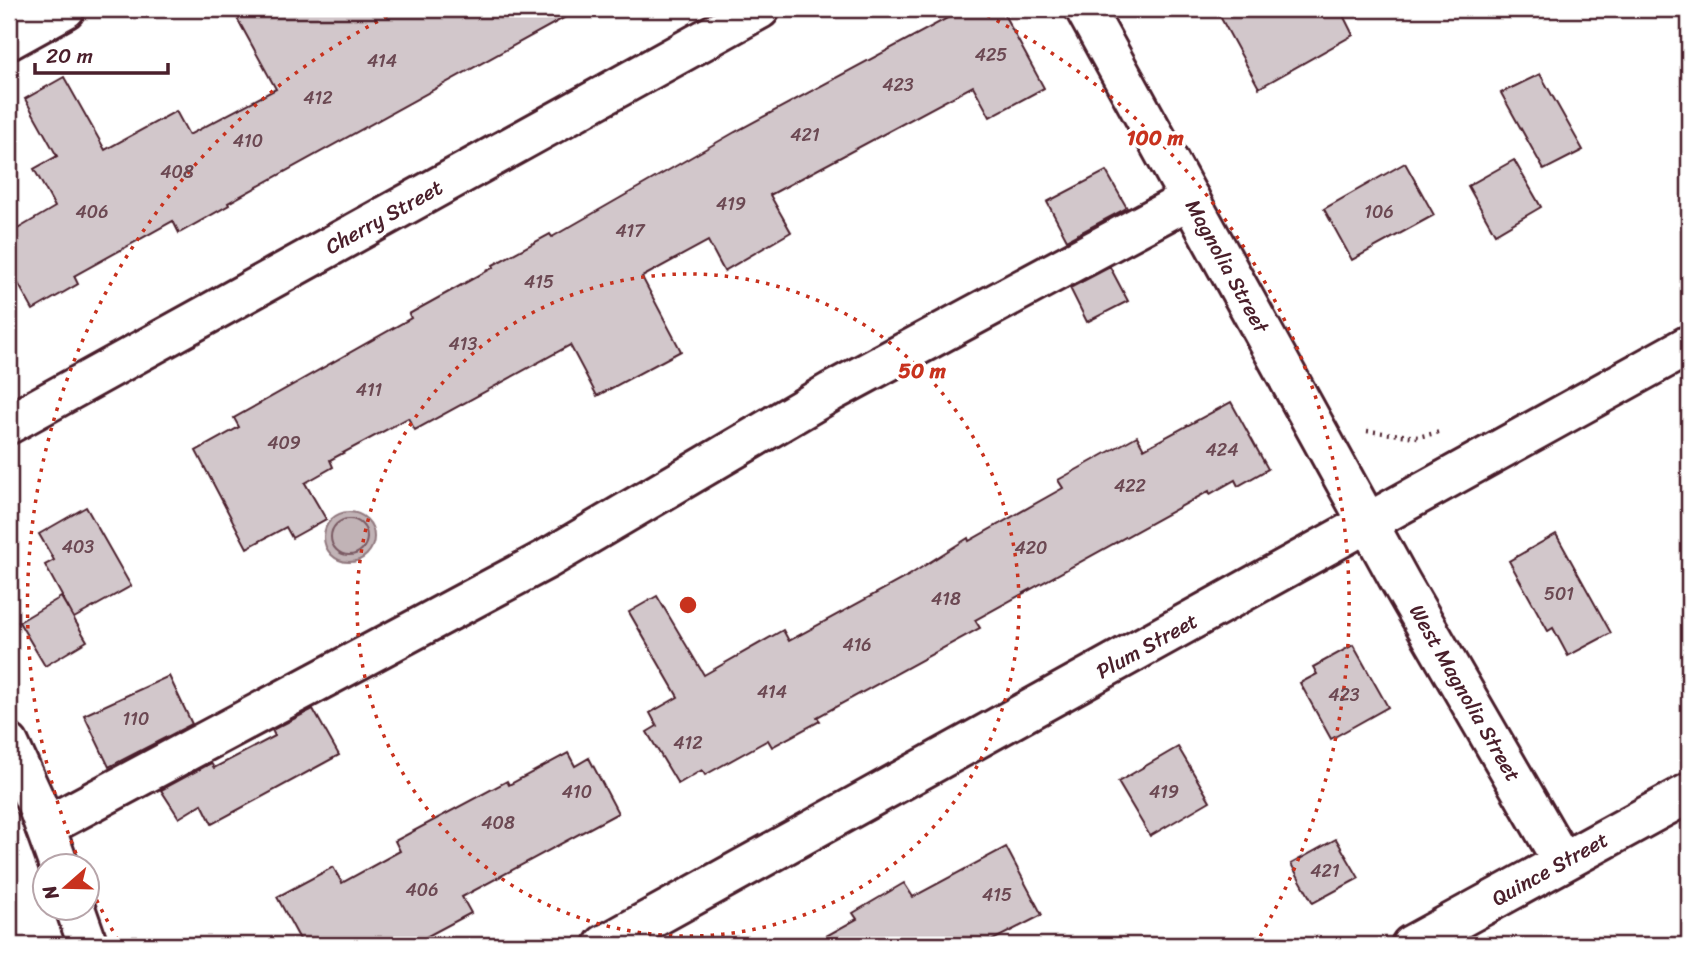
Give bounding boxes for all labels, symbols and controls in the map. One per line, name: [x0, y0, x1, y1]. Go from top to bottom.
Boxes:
scale bar: [35, 32, 168, 76]
text: 20 m: [46, 37, 93, 75]
house number: 425: [975, 39, 1007, 71]
house number: 414: [367, 45, 397, 77]
house number: 423: [882, 69, 914, 101]
house number: 412: [303, 82, 333, 114]
house number: 421: [790, 119, 820, 151]
text: 100 m: [1126, 119, 1184, 157]
house number: 410: [233, 125, 263, 157]
house number: 408: [160, 156, 194, 188]
street label: Cherry Street: [318, 169, 450, 265]
house number: 419: [716, 188, 746, 220]
street label: Magnolia Street: [1174, 192, 1280, 341]
house number: 406: [76, 196, 108, 228]
house number: 106: [1364, 196, 1394, 228]
house number: 417: [615, 215, 646, 247]
house number: 415: [524, 266, 554, 298]
house number: 413: [449, 328, 478, 360]
text: 50 m: [898, 352, 947, 390]
house number: 411: [356, 374, 383, 406]
house number: 409: [267, 427, 301, 459]
house number: 424: [1206, 434, 1238, 466]
house number: 422: [1114, 470, 1146, 502]
house number: 403: [62, 531, 94, 563]
house number: 420: [1014, 532, 1048, 564]
house number: 501: [1544, 578, 1574, 610]
house number: 418: [931, 583, 961, 615]
centre of rings: [676, 593, 700, 617]
street label: West Magnolia Street: [1398, 597, 1532, 789]
street label: Plum Street: [1089, 602, 1205, 690]
house number: 416: [842, 629, 872, 661]
house number: 414: [757, 676, 787, 708]
house number: 423: [1328, 679, 1360, 711]
house number: 110: [123, 703, 149, 735]
house number: 412: [673, 727, 703, 759]
house number: 410: [562, 776, 592, 808]
house number: 419: [1149, 776, 1179, 808]
house number: 408: [481, 807, 515, 839]
street label: Quince Street: [1484, 821, 1616, 917]
north arrow: [32, 852, 102, 922]
house number: 421: [1310, 855, 1340, 887]
house number: 406: [406, 874, 438, 906]
house number: 415: [982, 879, 1012, 911]
text: N: [32, 880, 69, 905]

